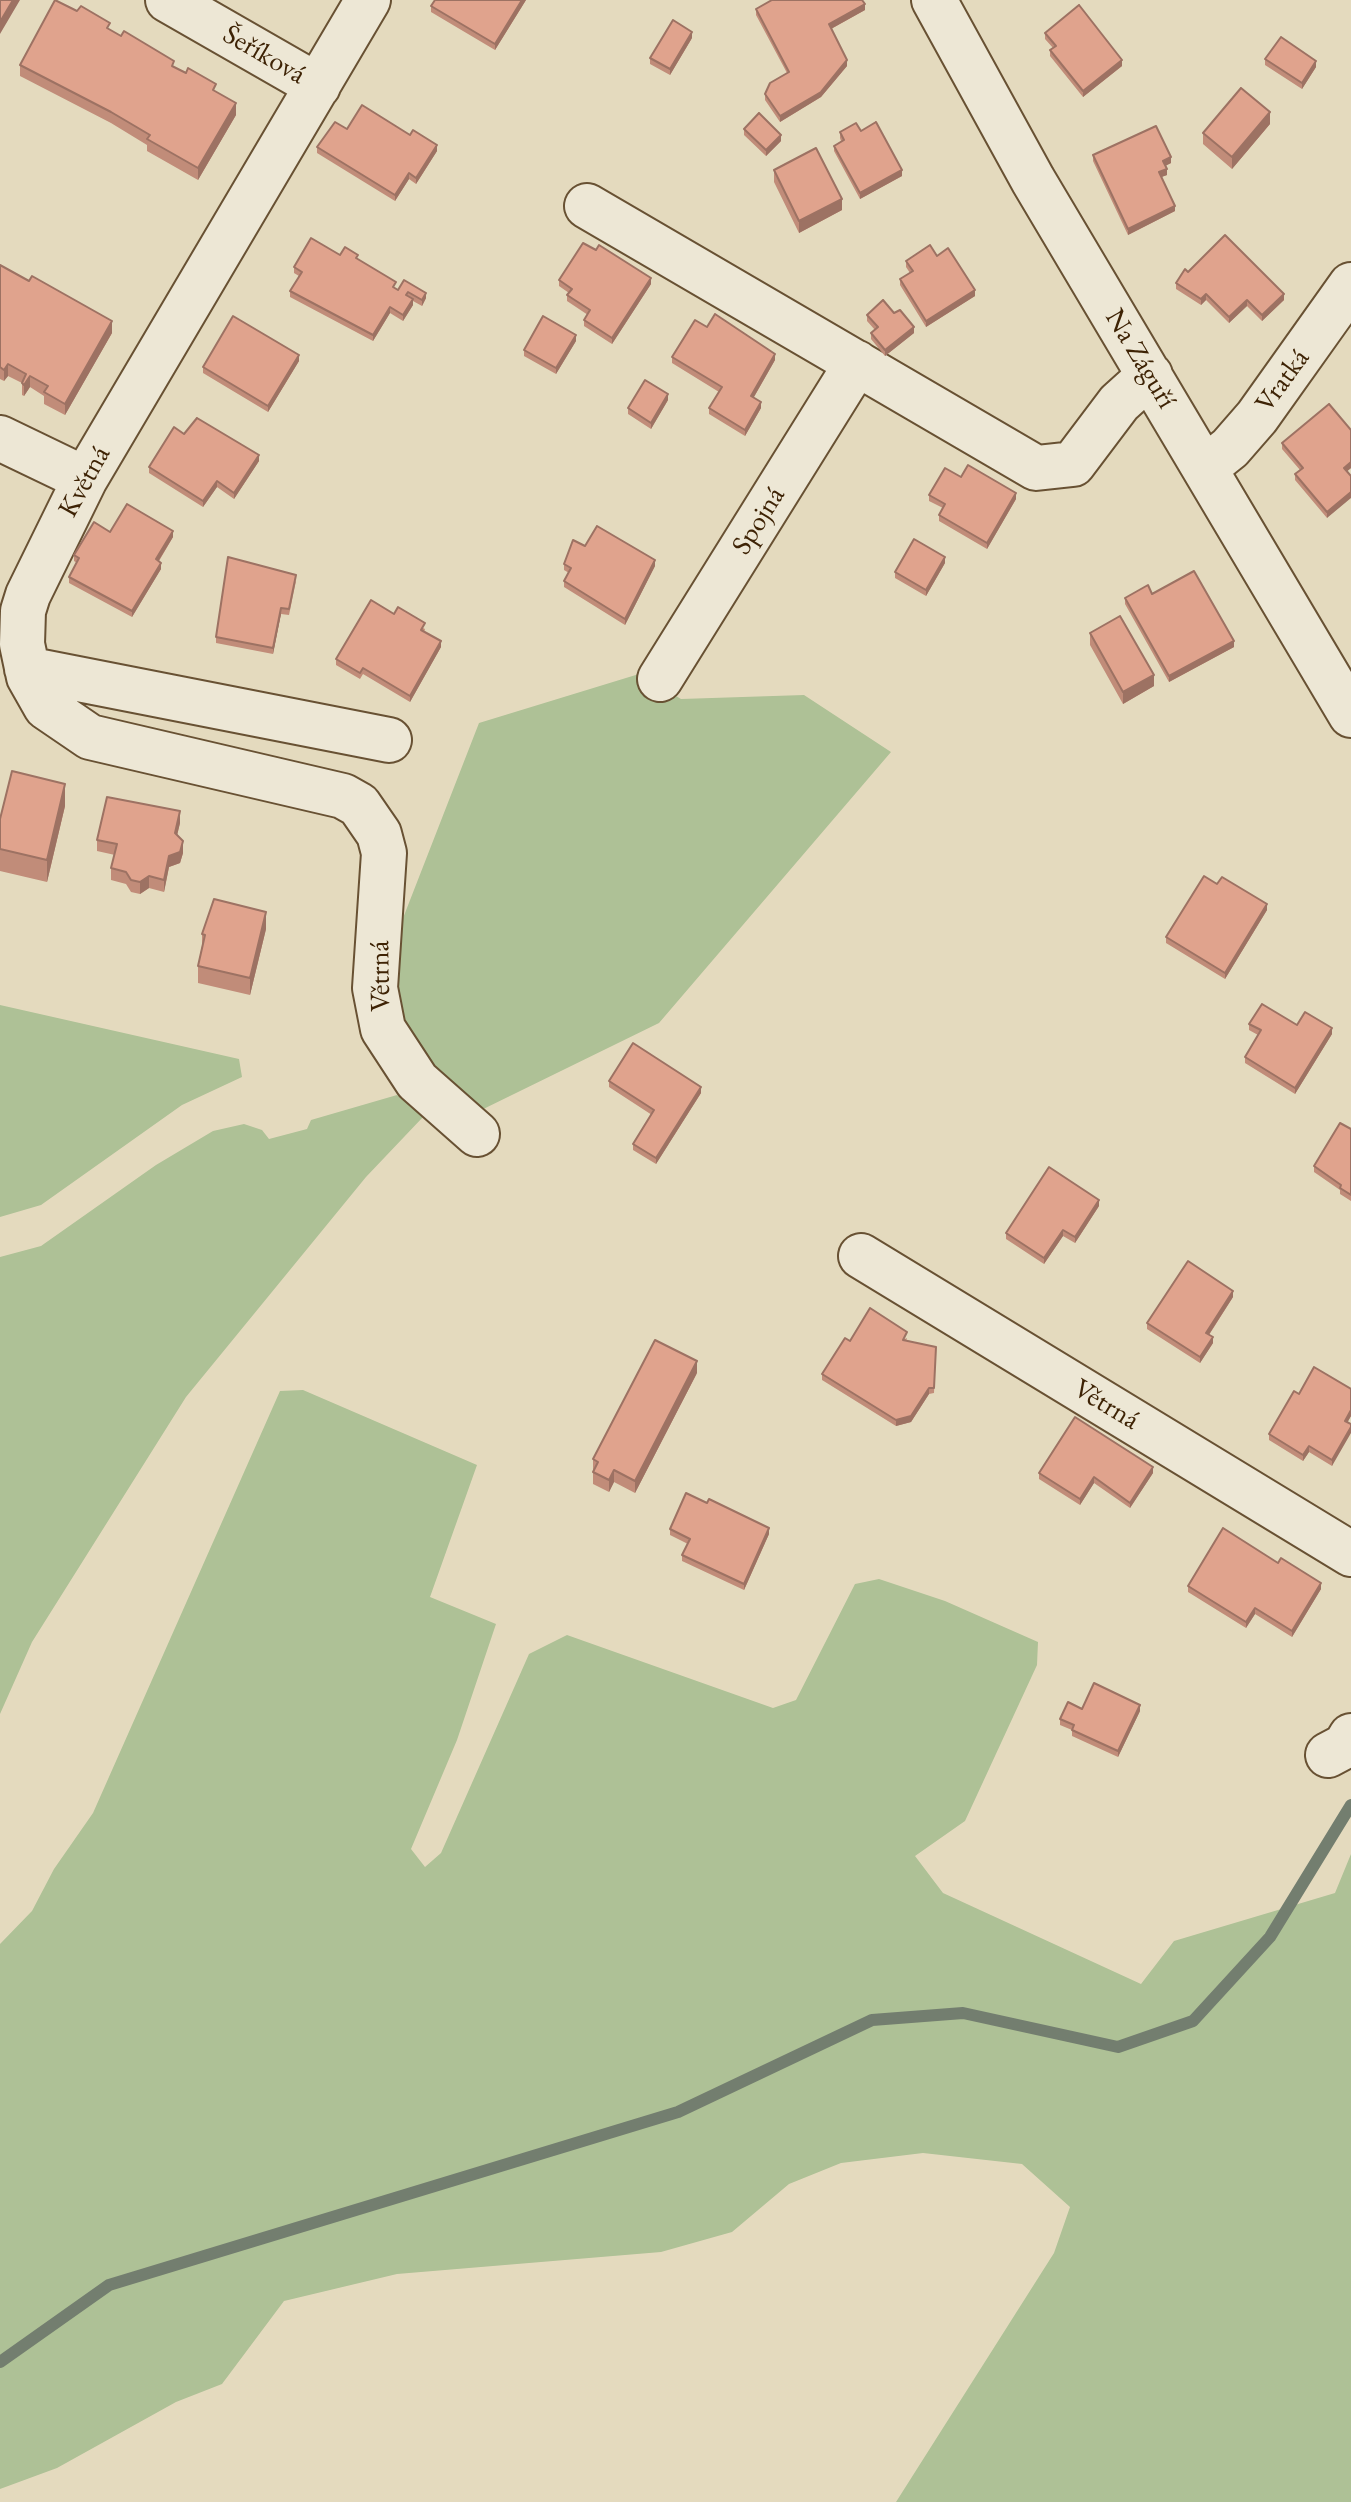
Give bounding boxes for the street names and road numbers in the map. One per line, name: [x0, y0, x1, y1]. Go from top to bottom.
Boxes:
street label: Šeříková: [217, 18, 311, 92]
street label: Na Záguří: [1097, 303, 1183, 415]
street label: Vratká: [1249, 343, 1317, 419]
street label: Květná: [52, 440, 118, 524]
street label: Spojná: [725, 481, 793, 561]
street label: Větrná: [364, 940, 398, 1012]
street label: Větrná: [1067, 1372, 1145, 1438]

